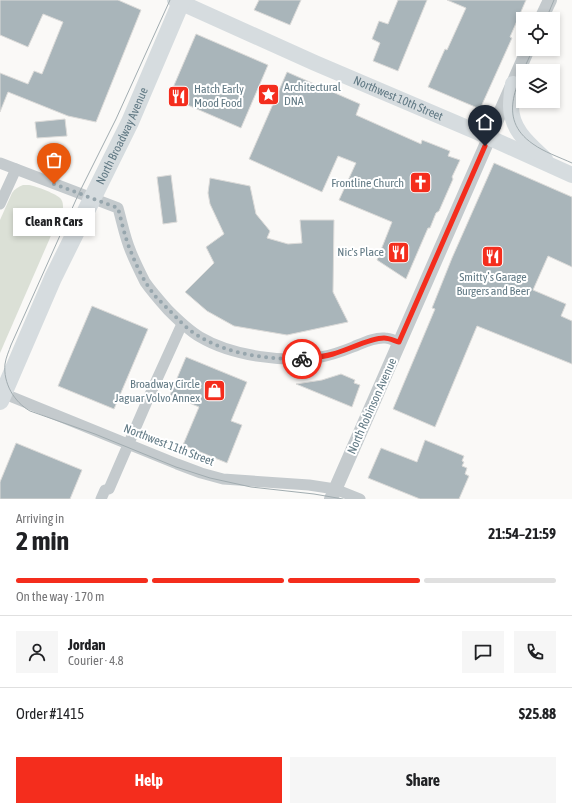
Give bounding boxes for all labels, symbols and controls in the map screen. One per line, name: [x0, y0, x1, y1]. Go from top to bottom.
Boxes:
map controls: [516, 12, 560, 108]
button: locate: [516, 12, 560, 56]
button: layers: [516, 64, 560, 108]
street label: Northwest 10th Street: [351, 73, 446, 124]
place label: Architectural DNA: [284, 80, 342, 108]
place icon: Architectural DNA: [256, 81, 282, 107]
place label: Hatch Early Mood Food: [194, 82, 244, 110]
restaurant icon: Hatch Early Mood Food: [166, 83, 192, 109]
street label: North Broadway Avenue: [93, 85, 151, 187]
pin: [468, 105, 502, 146]
icon: home: [474, 111, 496, 133]
pin: [37, 143, 71, 184]
icon: bag: [43, 149, 65, 171]
church icon: Frontline Church: [407, 170, 433, 196]
place label: Frontline Church: [331, 176, 404, 190]
callout: Clean R Cars: [13, 208, 95, 236]
text: Clean R Cars: [25, 214, 83, 229]
restaurant icon: Nic's Place: [386, 239, 412, 265]
restaurant icon: Smitty’s Garage Burgers and Beer: [480, 243, 506, 269]
place label: Nic's Place: [337, 245, 384, 259]
place label: Smitty’s Garage Burgers and Beer: [456, 270, 530, 298]
courier: [282, 339, 322, 379]
icon: bike: [291, 348, 313, 370]
street label: North Robinson Avenue: [345, 356, 399, 456]
place label: Broadway Circle Jaguar Volvo Annex: [115, 377, 200, 405]
shop icon: Broadway Circle Jaguar Volvo Annex: [202, 378, 228, 404]
street label: Northwest 11th Street: [122, 421, 217, 469]
text: Arriving in: [16, 511, 64, 526]
text: 21:54–21:59: [488, 525, 556, 542]
text: 2 min: [16, 526, 69, 556]
text: On the way · 170 m: [16, 589, 104, 604]
button: person: [16, 631, 58, 673]
button: chat: [462, 631, 504, 673]
button: phone: [514, 631, 556, 673]
text: Jordan: [68, 636, 106, 653]
text: Courier · 4.8: [68, 653, 124, 668]
text: Order #1415: [16, 705, 84, 722]
text: $25.88: [519, 705, 556, 722]
button: Help: [16, 757, 282, 803]
button: Share: [290, 757, 556, 803]

